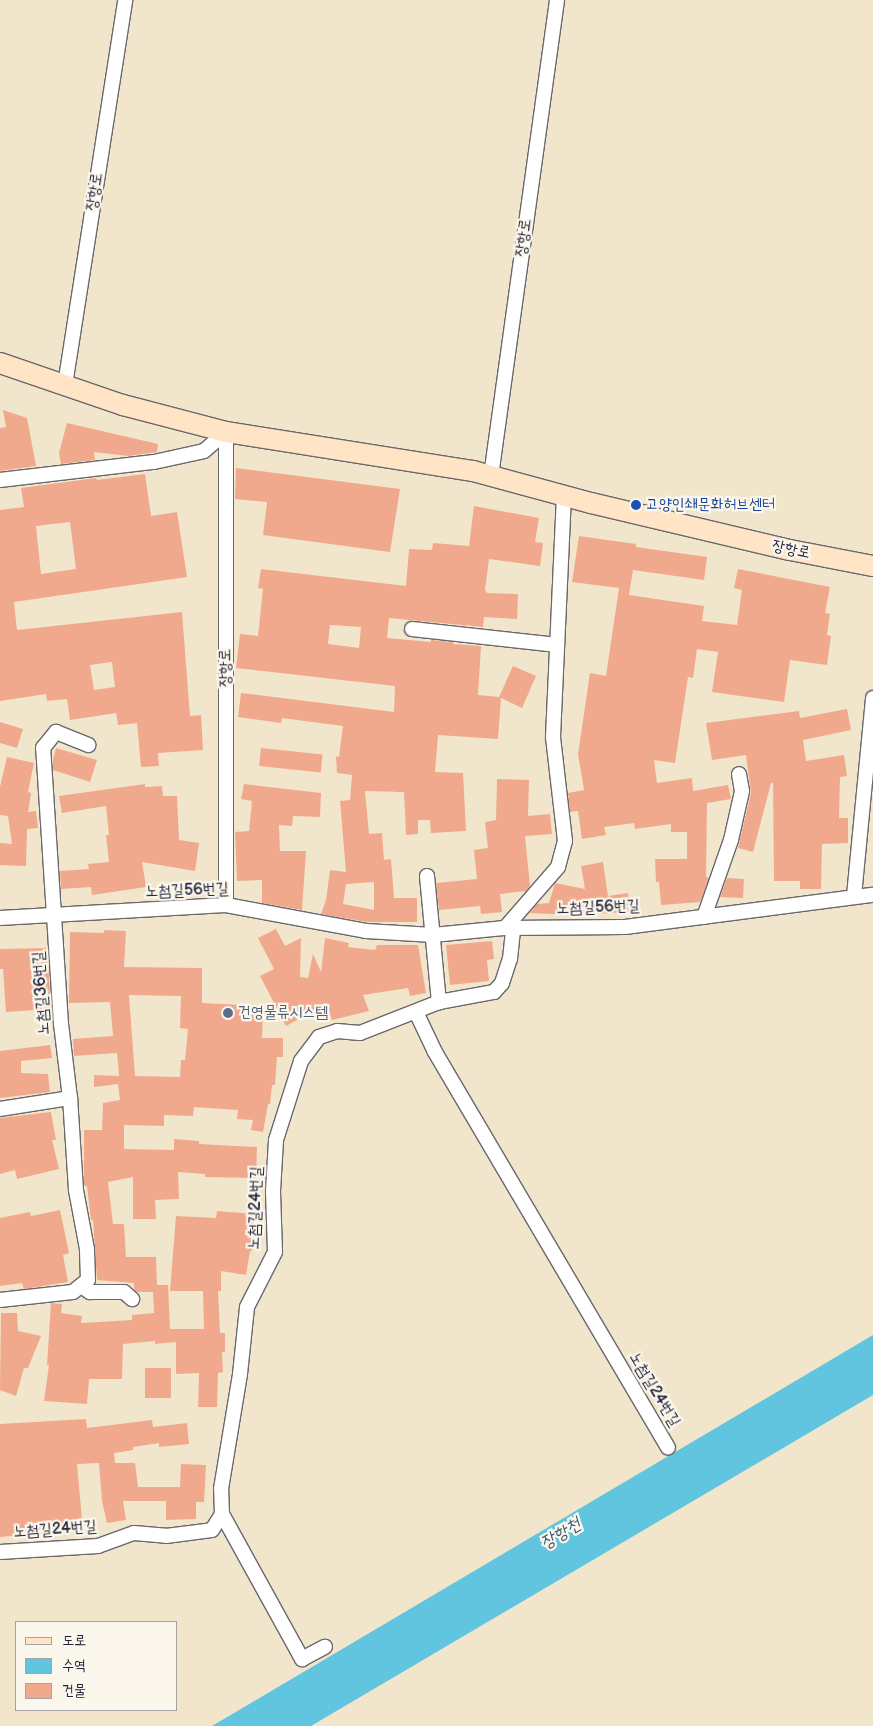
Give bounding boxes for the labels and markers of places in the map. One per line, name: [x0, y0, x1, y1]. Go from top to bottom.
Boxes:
place label: 고양인쇄문화허브센터: [646, 495, 775, 515]
marker: 고양인쇄문화허브센터: [630, 499, 642, 511]
place label: 건영물류시스템: [238, 1003, 328, 1023]
marker: 건영물류시스템: [222, 1007, 234, 1019]

